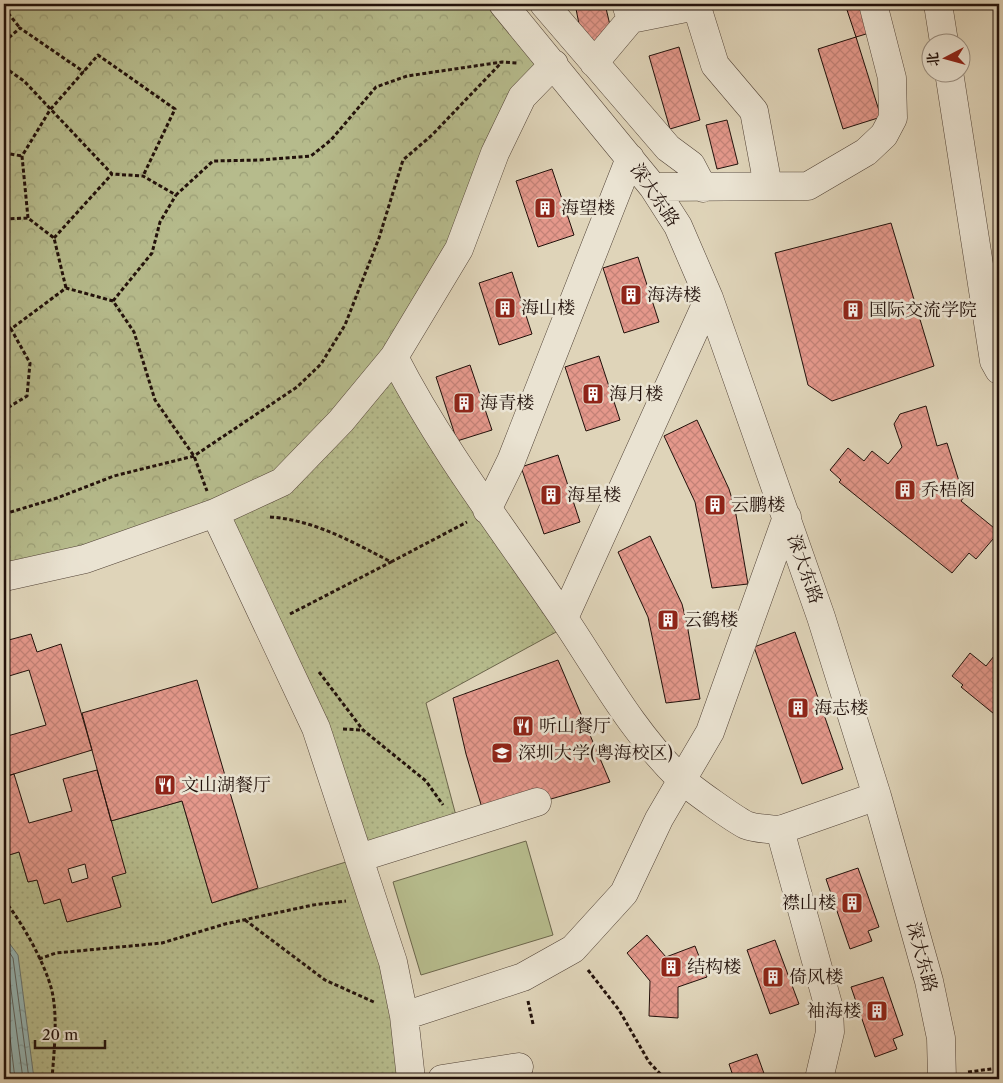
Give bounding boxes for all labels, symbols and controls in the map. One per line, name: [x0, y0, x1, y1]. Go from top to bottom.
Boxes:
north arrow: [920, 32, 970, 82]
text: 北: [923, 51, 943, 67]
street label: 深大东路: [626, 159, 684, 231]
building icon: 海望楼: [533, 196, 557, 220]
place label: 海望楼: [561, 197, 615, 219]
building icon: 海涛楼: [619, 283, 643, 307]
place label: 海涛楼: [647, 284, 701, 306]
building icon: 海山楼: [493, 296, 517, 320]
place label: 海山楼: [521, 297, 575, 319]
building icon: 国际交流学院: [841, 298, 865, 322]
place label: 国际交流学院: [869, 299, 977, 321]
building icon: 海月楼: [581, 382, 605, 406]
place label: 海月楼: [609, 383, 663, 405]
building icon: 海青楼: [452, 391, 476, 415]
place label: 海青楼: [480, 392, 534, 414]
building icon: 乔梧阁: [893, 478, 917, 502]
place label: 乔梧阁: [921, 479, 975, 501]
building icon: 海星楼: [539, 483, 563, 507]
place label: 海星楼: [567, 484, 621, 506]
building icon: 云鹏楼: [703, 493, 727, 517]
place label: 云鹏楼: [731, 494, 785, 516]
street label: 深大东路: [783, 531, 827, 607]
building icon: 云鹤楼: [656, 608, 680, 632]
place label: 云鹤楼: [684, 609, 738, 631]
building icon: 海志楼: [786, 696, 810, 720]
place label: 海志楼: [814, 697, 868, 719]
restaurant icon: 听山餐厅: [511, 714, 535, 738]
place label: 听山餐厅: [539, 715, 611, 737]
school or university icon: 深圳大学(粤海校区): [490, 741, 514, 765]
place label: 深圳大学(粤海校区): [518, 742, 673, 764]
restaurant icon: 文山湖餐厅: [153, 773, 177, 797]
place label: 文山湖餐厅: [181, 774, 271, 796]
building icon: 襟山楼: [840, 891, 864, 915]
place label: 襟山楼: [782, 892, 836, 914]
street label: 深大东路: [902, 919, 942, 995]
building icon: 结构楼: [659, 955, 683, 979]
place label: 结构楼: [687, 956, 741, 978]
building icon: 倚风楼: [761, 965, 785, 989]
place label: 倚风楼: [789, 966, 843, 988]
building icon: 袖海楼: [865, 999, 889, 1023]
place label: 袖海楼: [807, 1000, 861, 1022]
scale bar: [35, 1018, 105, 1050]
text: 20 m: [42, 1025, 78, 1044]

